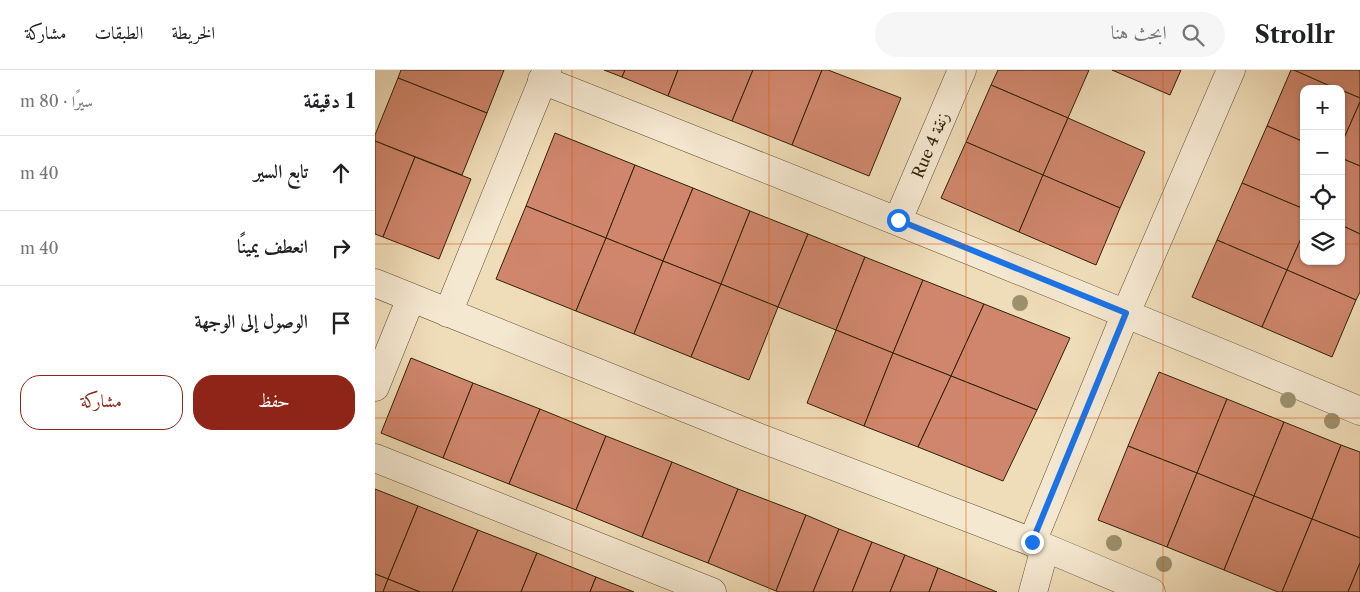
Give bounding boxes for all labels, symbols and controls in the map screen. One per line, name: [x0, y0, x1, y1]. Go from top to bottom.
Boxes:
search box: [875, 12, 1225, 57]
text: Strollr: [1255, 20, 1335, 49]
text: ابحث هنا: [1111, 21, 1167, 44]
icon: search: [1179, 21, 1207, 49]
text: مشاركة: [25, 22, 66, 44]
text: الطبقات: [94, 22, 143, 44]
text: الخريطة: [171, 22, 215, 44]
map controls: [1300, 85, 1345, 265]
button: +: [1300, 85, 1345, 130]
text: 1 دقيقة: [304, 88, 355, 113]
text: سيرًا · 80 m: [20, 91, 93, 111]
street label: Rue 4 زنقة: [907, 109, 953, 181]
button: −: [1300, 130, 1345, 175]
icon: ahead: [327, 159, 355, 187]
text: تابع السير: [254, 160, 308, 183]
text: 40 m: [20, 163, 59, 183]
button: locate: [1300, 175, 1345, 220]
route start: [887, 209, 910, 232]
button: layers: [1300, 220, 1345, 265]
icon: right: [327, 234, 355, 262]
text: انعطف يمينًا: [237, 235, 308, 258]
text: 40 m: [20, 238, 59, 258]
icon: arrive: [327, 309, 355, 337]
text: الوصول إلى الوجهة: [194, 310, 308, 333]
button: مشاركة: [20, 375, 183, 430]
button: حفظ: [193, 375, 355, 430]
route end: [1021, 531, 1044, 554]

